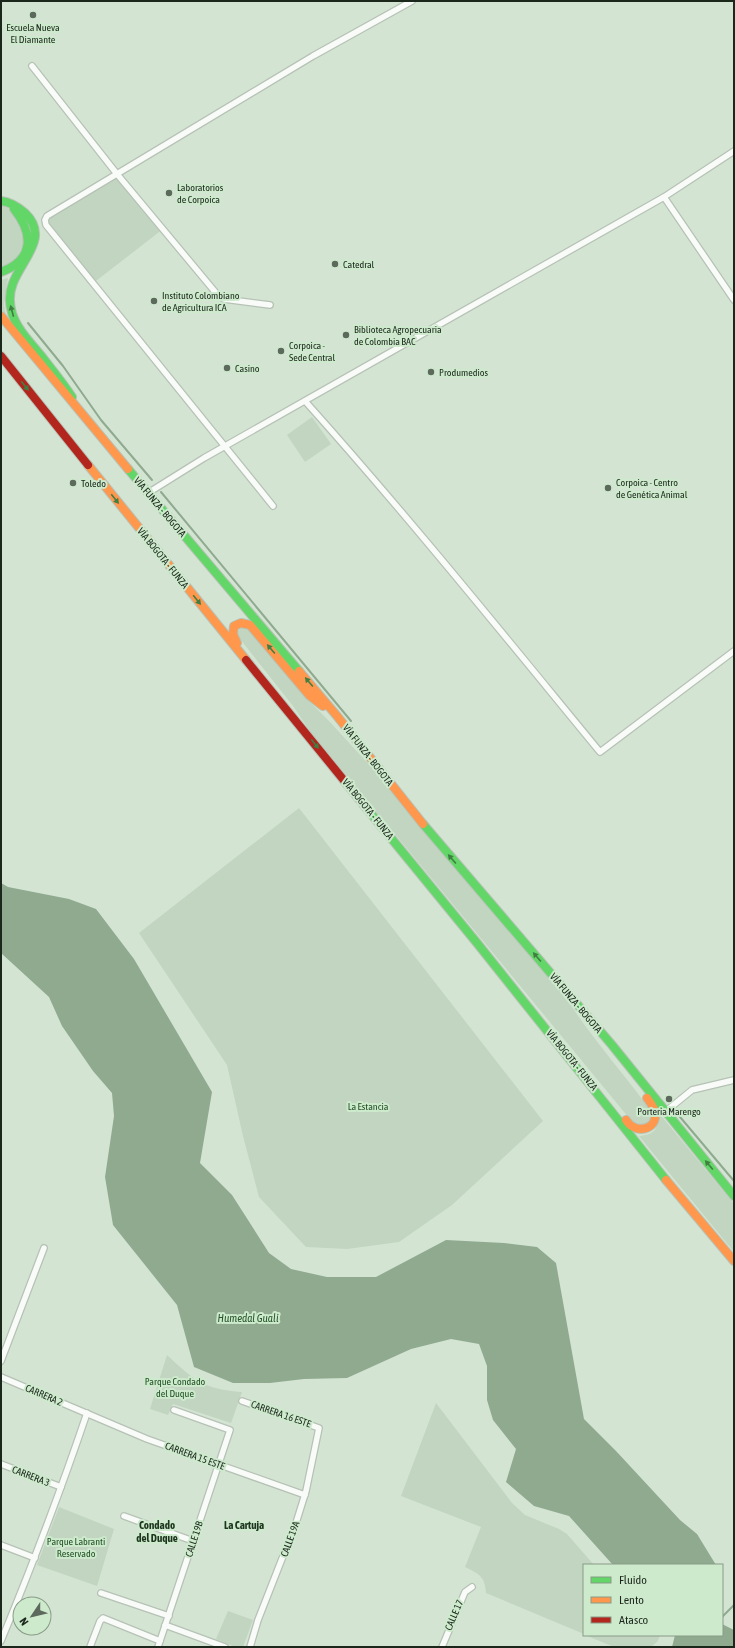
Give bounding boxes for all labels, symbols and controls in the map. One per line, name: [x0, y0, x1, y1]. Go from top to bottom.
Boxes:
marker: Escuela Nueva El Diamante: [28, 10, 38, 20]
place label: Escuela Nueva El Diamante: [6, 22, 60, 45]
place label: Laboratorios de Corpoica: [177, 182, 224, 205]
marker: Laboratorios de Corpoica: [164, 188, 174, 198]
marker: Catedral: [330, 259, 340, 269]
place label: Catedral: [343, 259, 375, 270]
place label: Instituto Colombiano de Agricultura ICA: [162, 290, 240, 313]
marker: Instituto Colombiano de Agricultura ICA: [149, 296, 159, 306]
one-way arrow: [9, 305, 15, 317]
place label: Biblioteca Agropecuaria de Colombia BAC: [354, 324, 442, 347]
marker: Biblioteca Agropecuaria de Colombia BAC: [341, 330, 351, 340]
place label: Corpoica - Sede Central: [289, 340, 336, 363]
marker: Corpoica - Sede Central: [276, 346, 286, 356]
marker: Casino: [222, 363, 232, 373]
place label: Casino: [235, 363, 260, 374]
marker: Produmedios: [426, 367, 436, 377]
place label: Produmedios: [439, 367, 489, 378]
one-way arrow: [21, 381, 30, 392]
street label: VÍA FUNZA - BOGOTA: [132, 475, 188, 539]
place label: Corpoica - Centro de Genética Animal: [616, 477, 688, 500]
marker: Toledo: [68, 478, 78, 488]
place label: Toledo: [81, 478, 106, 489]
marker: Corpoica - Centro de Genética Animal: [603, 483, 613, 493]
one-way arrow: [111, 493, 120, 504]
street label: VÍA BOGOTA - FUNZA: [135, 526, 191, 591]
one-way arrow: [193, 594, 202, 605]
one-way arrow: [266, 644, 275, 654]
one-way arrow: [304, 677, 313, 687]
street label: VÍA FUNZA - BOGOTA: [341, 722, 395, 788]
one-way arrow: [311, 738, 319, 749]
street label: VÍA BOGOTA - FUNZA: [340, 777, 396, 842]
one-way arrow: [448, 855, 457, 864]
one-way arrow: [533, 952, 542, 963]
street label: VÍA FUNZA - BOGOTA: [548, 971, 604, 1035]
street label: VÍA BOGOTA - FUNZA: [544, 1028, 600, 1093]
marker: Porteria Marengo: [664, 1094, 674, 1104]
park label: La Estancia: [348, 1101, 389, 1112]
place label: Porteria Marengo: [637, 1106, 701, 1117]
one-way arrow: [705, 1160, 714, 1171]
water label: Humedal Gualí: [218, 1312, 279, 1324]
park label: Parque Condado del Duque: [145, 1376, 206, 1399]
street label: CARRERA 2: [24, 1382, 65, 1408]
street label: CARRERA 16 ESTE: [250, 1399, 313, 1430]
street label: CARRERA 15 ESTE: [164, 1440, 227, 1472]
street label: CARRERA 3: [11, 1464, 52, 1488]
district label: Condado del Duque: [136, 1519, 178, 1544]
district label: La Cartuja: [224, 1519, 264, 1531]
street label: CALLE 19B: [183, 1520, 205, 1558]
street label: CALLE 19A: [278, 1520, 302, 1558]
park label: Parque Labranti Reservado: [47, 1536, 105, 1559]
legend: [583, 1564, 723, 1636]
text: Fluido: [619, 1573, 647, 1587]
text: Lento: [619, 1593, 644, 1607]
north arrow: [12, 1596, 52, 1636]
street label: CALLE 17: [443, 1598, 465, 1632]
text: Atasco: [619, 1613, 649, 1627]
text: N: [17, 1616, 31, 1628]

